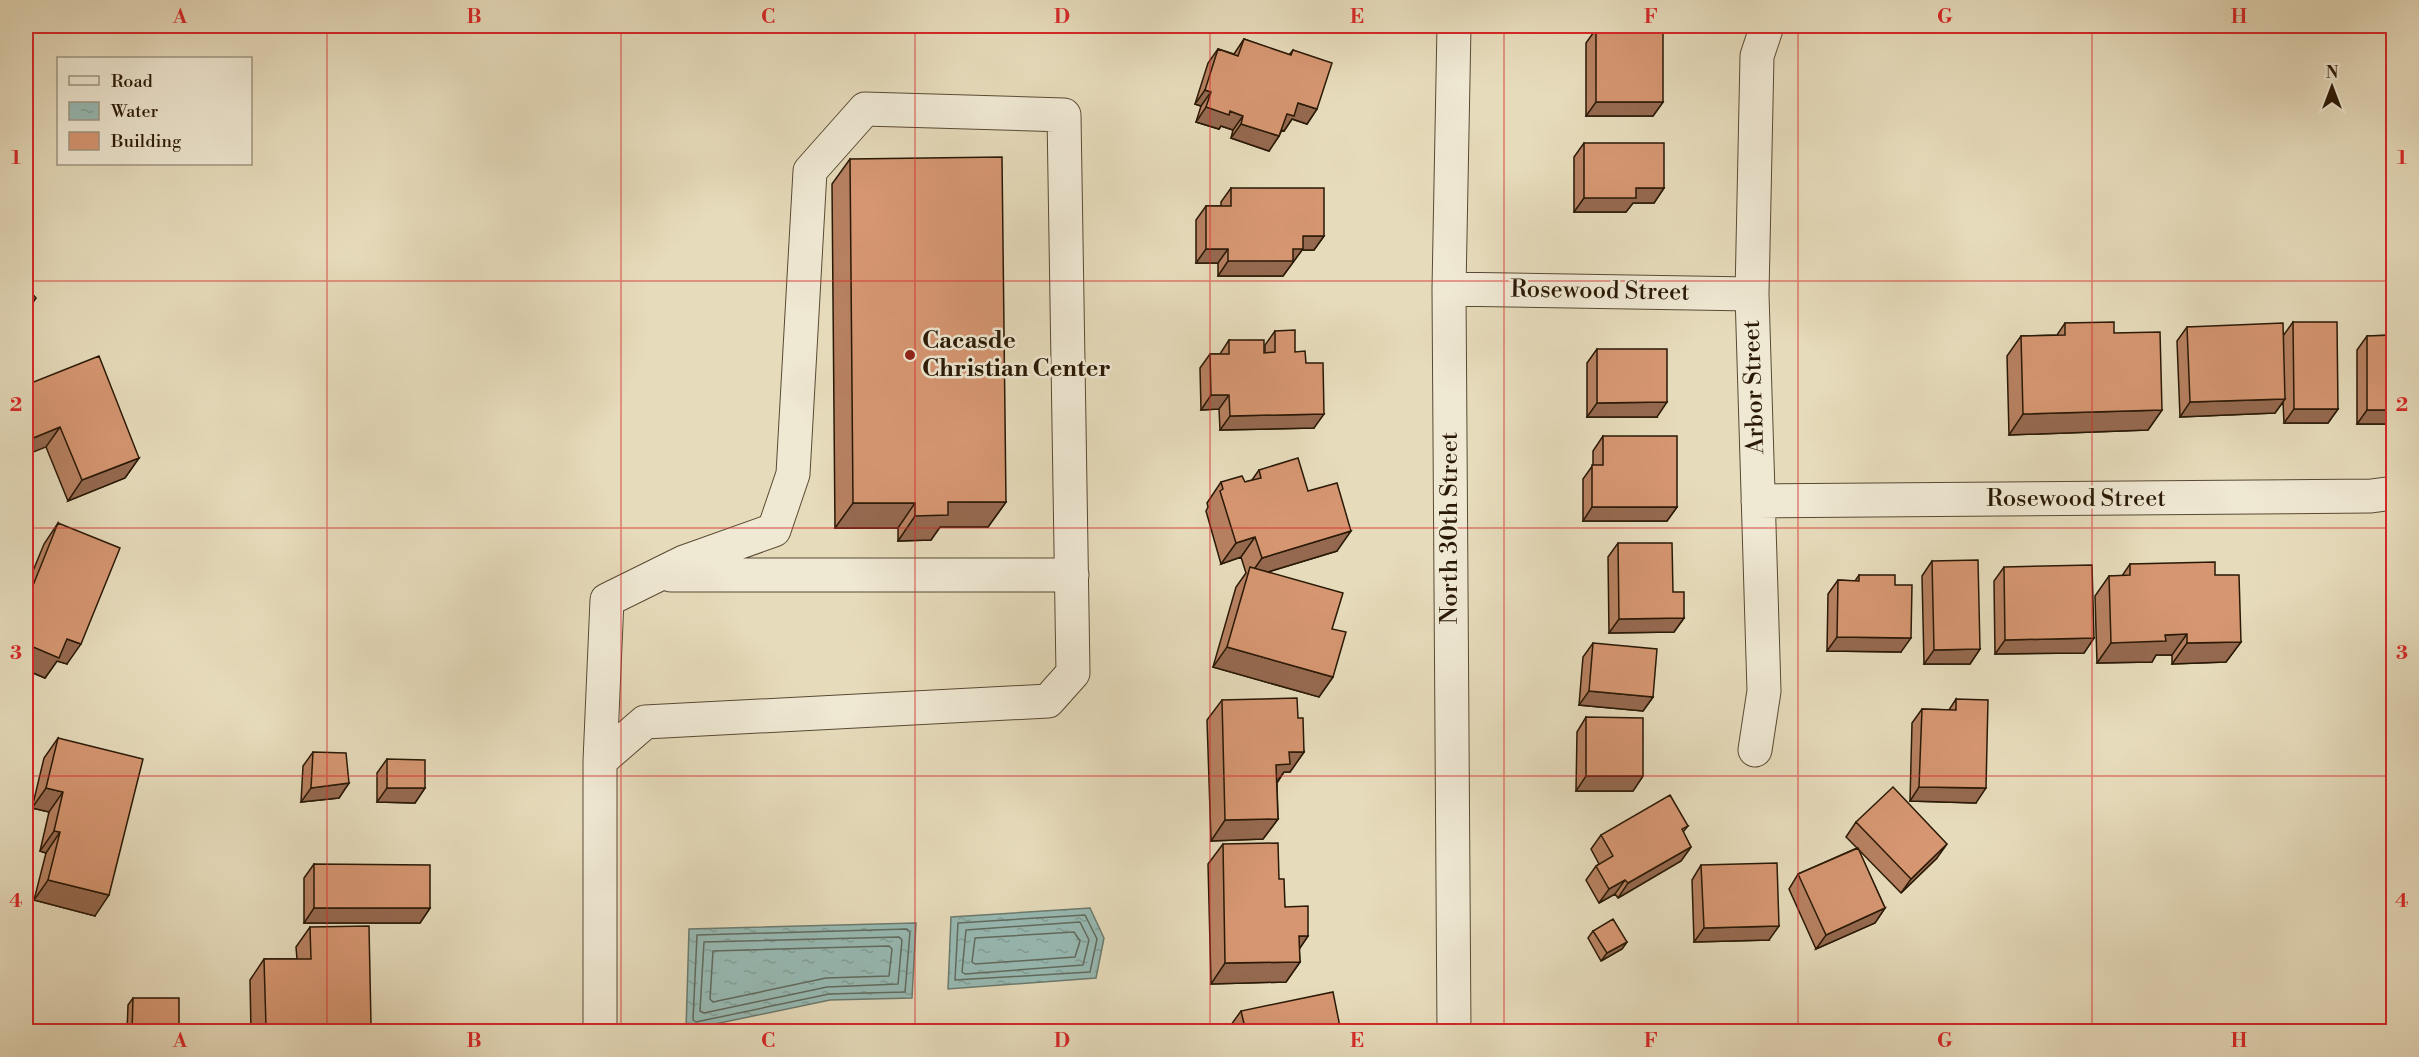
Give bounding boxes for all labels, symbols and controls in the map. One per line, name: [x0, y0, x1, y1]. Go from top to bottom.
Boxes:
text: A: [172, 5, 188, 30]
text: B: [466, 5, 482, 30]
text: C: [761, 5, 775, 30]
text: D: [1054, 5, 1070, 30]
text: E: [1350, 5, 1364, 30]
text: F: [1644, 5, 1658, 30]
text: G: [1937, 5, 1953, 30]
text: H: [2231, 5, 2248, 30]
legend: [57, 57, 252, 165]
north arrow: [2302, 57, 2362, 117]
text: N: [2326, 63, 2339, 83]
text: Road: [111, 70, 154, 93]
text: Water: [110, 100, 159, 123]
text: Building: [110, 130, 182, 153]
text: 1: [11, 146, 21, 171]
text: 1: [2397, 146, 2407, 171]
street label: Rosewood Street: [1510, 274, 1691, 308]
street label: Arbor Street: [1737, 319, 1771, 456]
place label: Cacasde Christian Center: [922, 326, 1111, 384]
marker: Cacasde Christian Center: [903, 348, 917, 362]
text: 2: [10, 393, 22, 418]
text: 2: [2396, 393, 2408, 418]
street label: North 30th Street: [1435, 431, 1465, 624]
street label: Rosewood Street: [1986, 484, 2166, 514]
text: 3: [10, 641, 22, 666]
text: 3: [2396, 641, 2408, 666]
text: 4: [9, 889, 23, 914]
text: 4: [2395, 889, 2409, 914]
text: A: [172, 1029, 188, 1054]
text: B: [466, 1029, 482, 1054]
text: C: [761, 1029, 775, 1054]
text: D: [1054, 1029, 1070, 1054]
text: E: [1350, 1029, 1364, 1054]
text: F: [1644, 1029, 1658, 1054]
text: G: [1937, 1029, 1953, 1054]
text: H: [2231, 1029, 2248, 1054]

